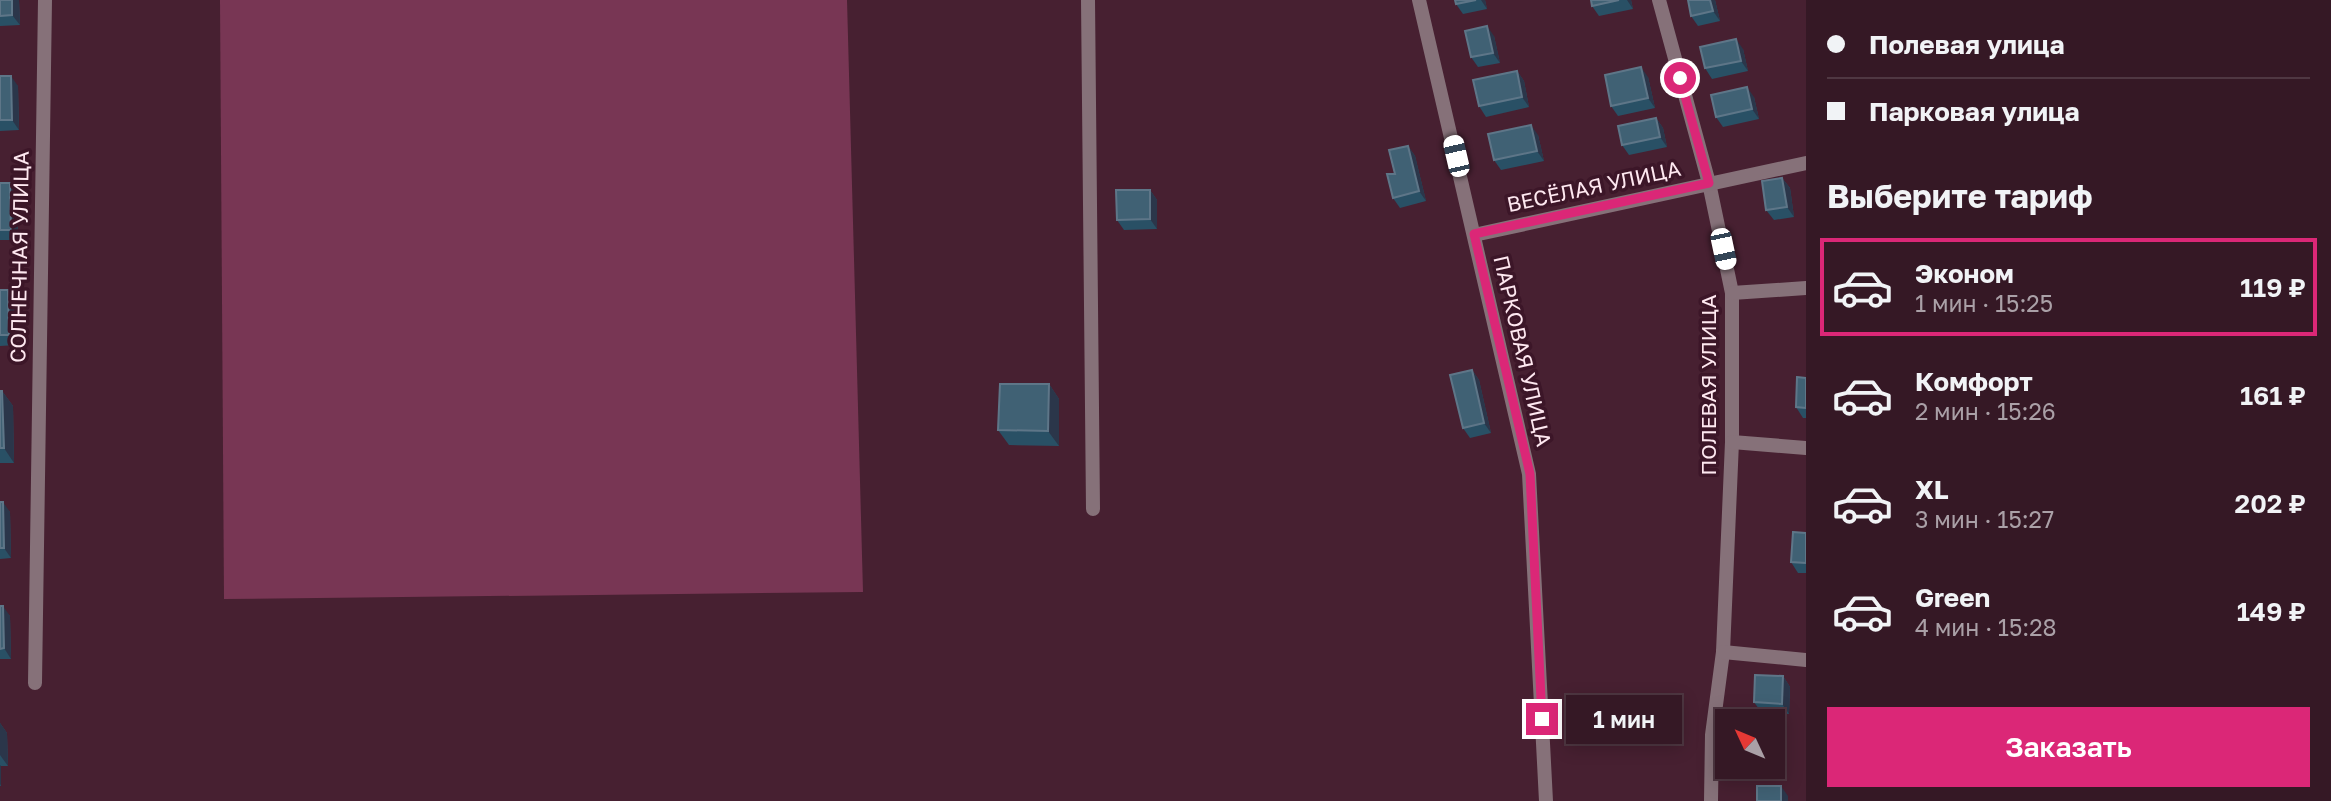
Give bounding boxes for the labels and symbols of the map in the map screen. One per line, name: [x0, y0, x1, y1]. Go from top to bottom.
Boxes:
route start: [1664, 62, 1696, 94]
car: [1442, 133, 1471, 179]
street label: СОЛНЕЧНАЯ УЛИЦА: [4, 151, 34, 363]
street label: ВЕСЁЛАЯ УЛИЦА: [1504, 155, 1683, 217]
car: [1709, 226, 1738, 272]
street label: ПАРКОВАЯ УЛИЦА: [1488, 253, 1558, 449]
street label: ПОЛЕВАЯ УЛИЦА: [1695, 294, 1721, 476]
callout: 1 мин: [1566, 694, 1682, 744]
route end: [1526, 703, 1558, 735]
north arrow: [1715, 709, 1785, 779]

